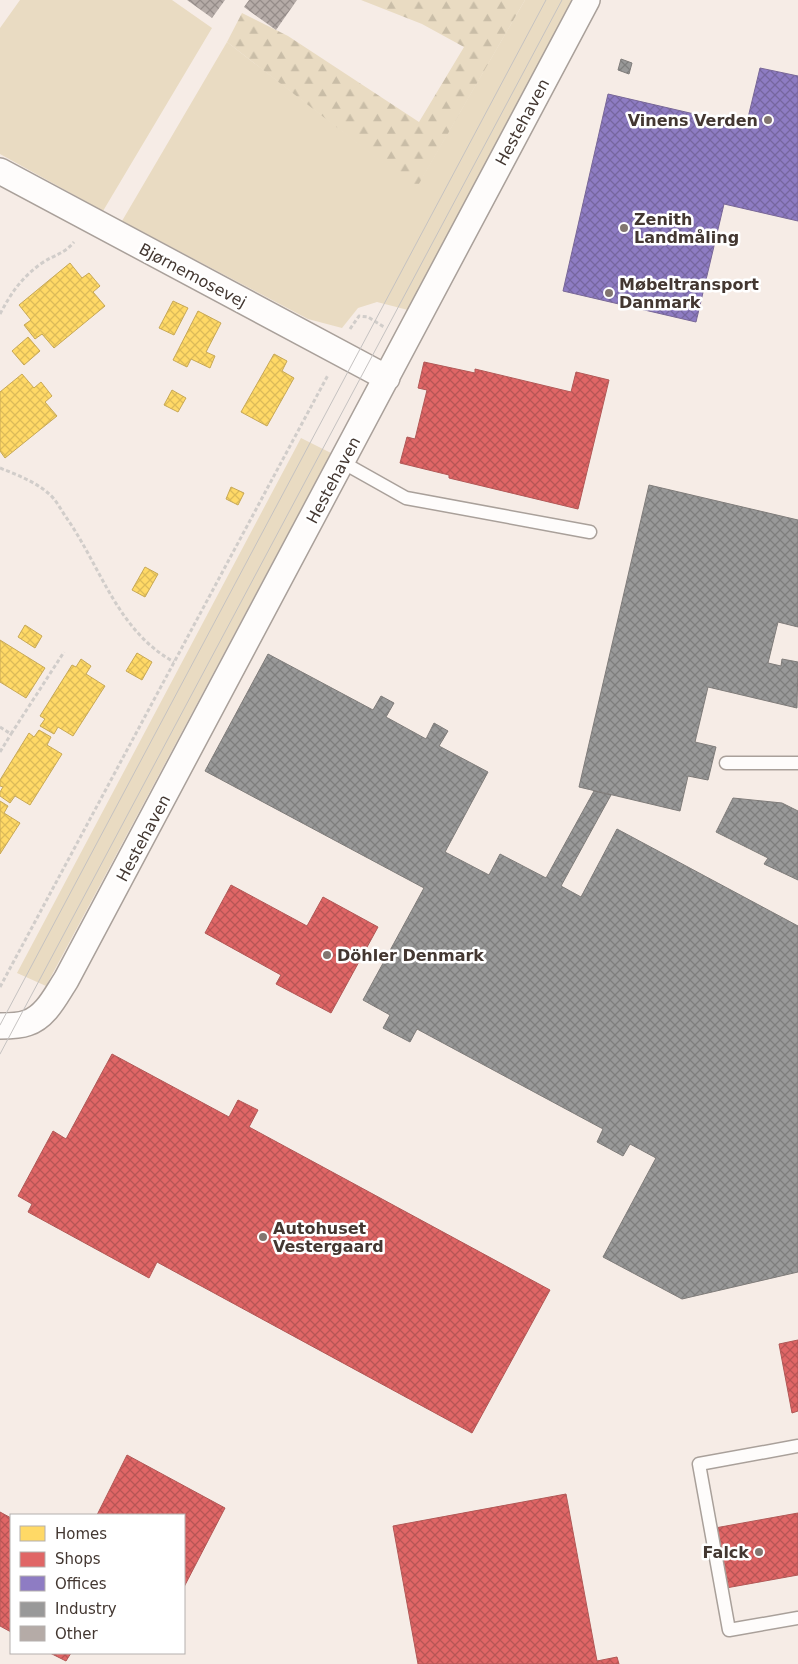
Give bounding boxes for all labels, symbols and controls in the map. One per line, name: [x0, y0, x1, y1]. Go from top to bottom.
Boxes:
street label: Hestehaven: [492, 76, 553, 169]
place label: Vinens Verden: [628, 111, 758, 130]
marker: Vinens Verden: [762, 114, 774, 126]
place label: Zenith Landmåling: [634, 210, 739, 247]
marker: Zenith Landmåling: [618, 222, 630, 234]
street label: Bjørnemosevej: [136, 239, 250, 312]
place label: Møbeltransport Danmark: [619, 275, 759, 312]
marker: Møbeltransport Danmark: [603, 287, 615, 299]
street label: Hestehaven: [303, 434, 364, 527]
street label: Hestehaven: [113, 792, 174, 885]
place label: Döhler Denmark: [337, 946, 484, 965]
marker: Döhler Denmark: [321, 949, 333, 961]
place label: Autohuset Vestergaard: [273, 1219, 384, 1256]
marker: Autohuset Vestergaard: [257, 1231, 269, 1243]
legend: [10, 1514, 185, 1654]
text: Homes: [55, 1525, 107, 1543]
place label: Falck: [703, 1543, 749, 1562]
marker: Falck: [753, 1546, 765, 1558]
text: Shops: [55, 1550, 101, 1568]
text: Offices: [55, 1575, 107, 1593]
text: Industry: [55, 1600, 117, 1618]
text: Other: [55, 1625, 98, 1643]

